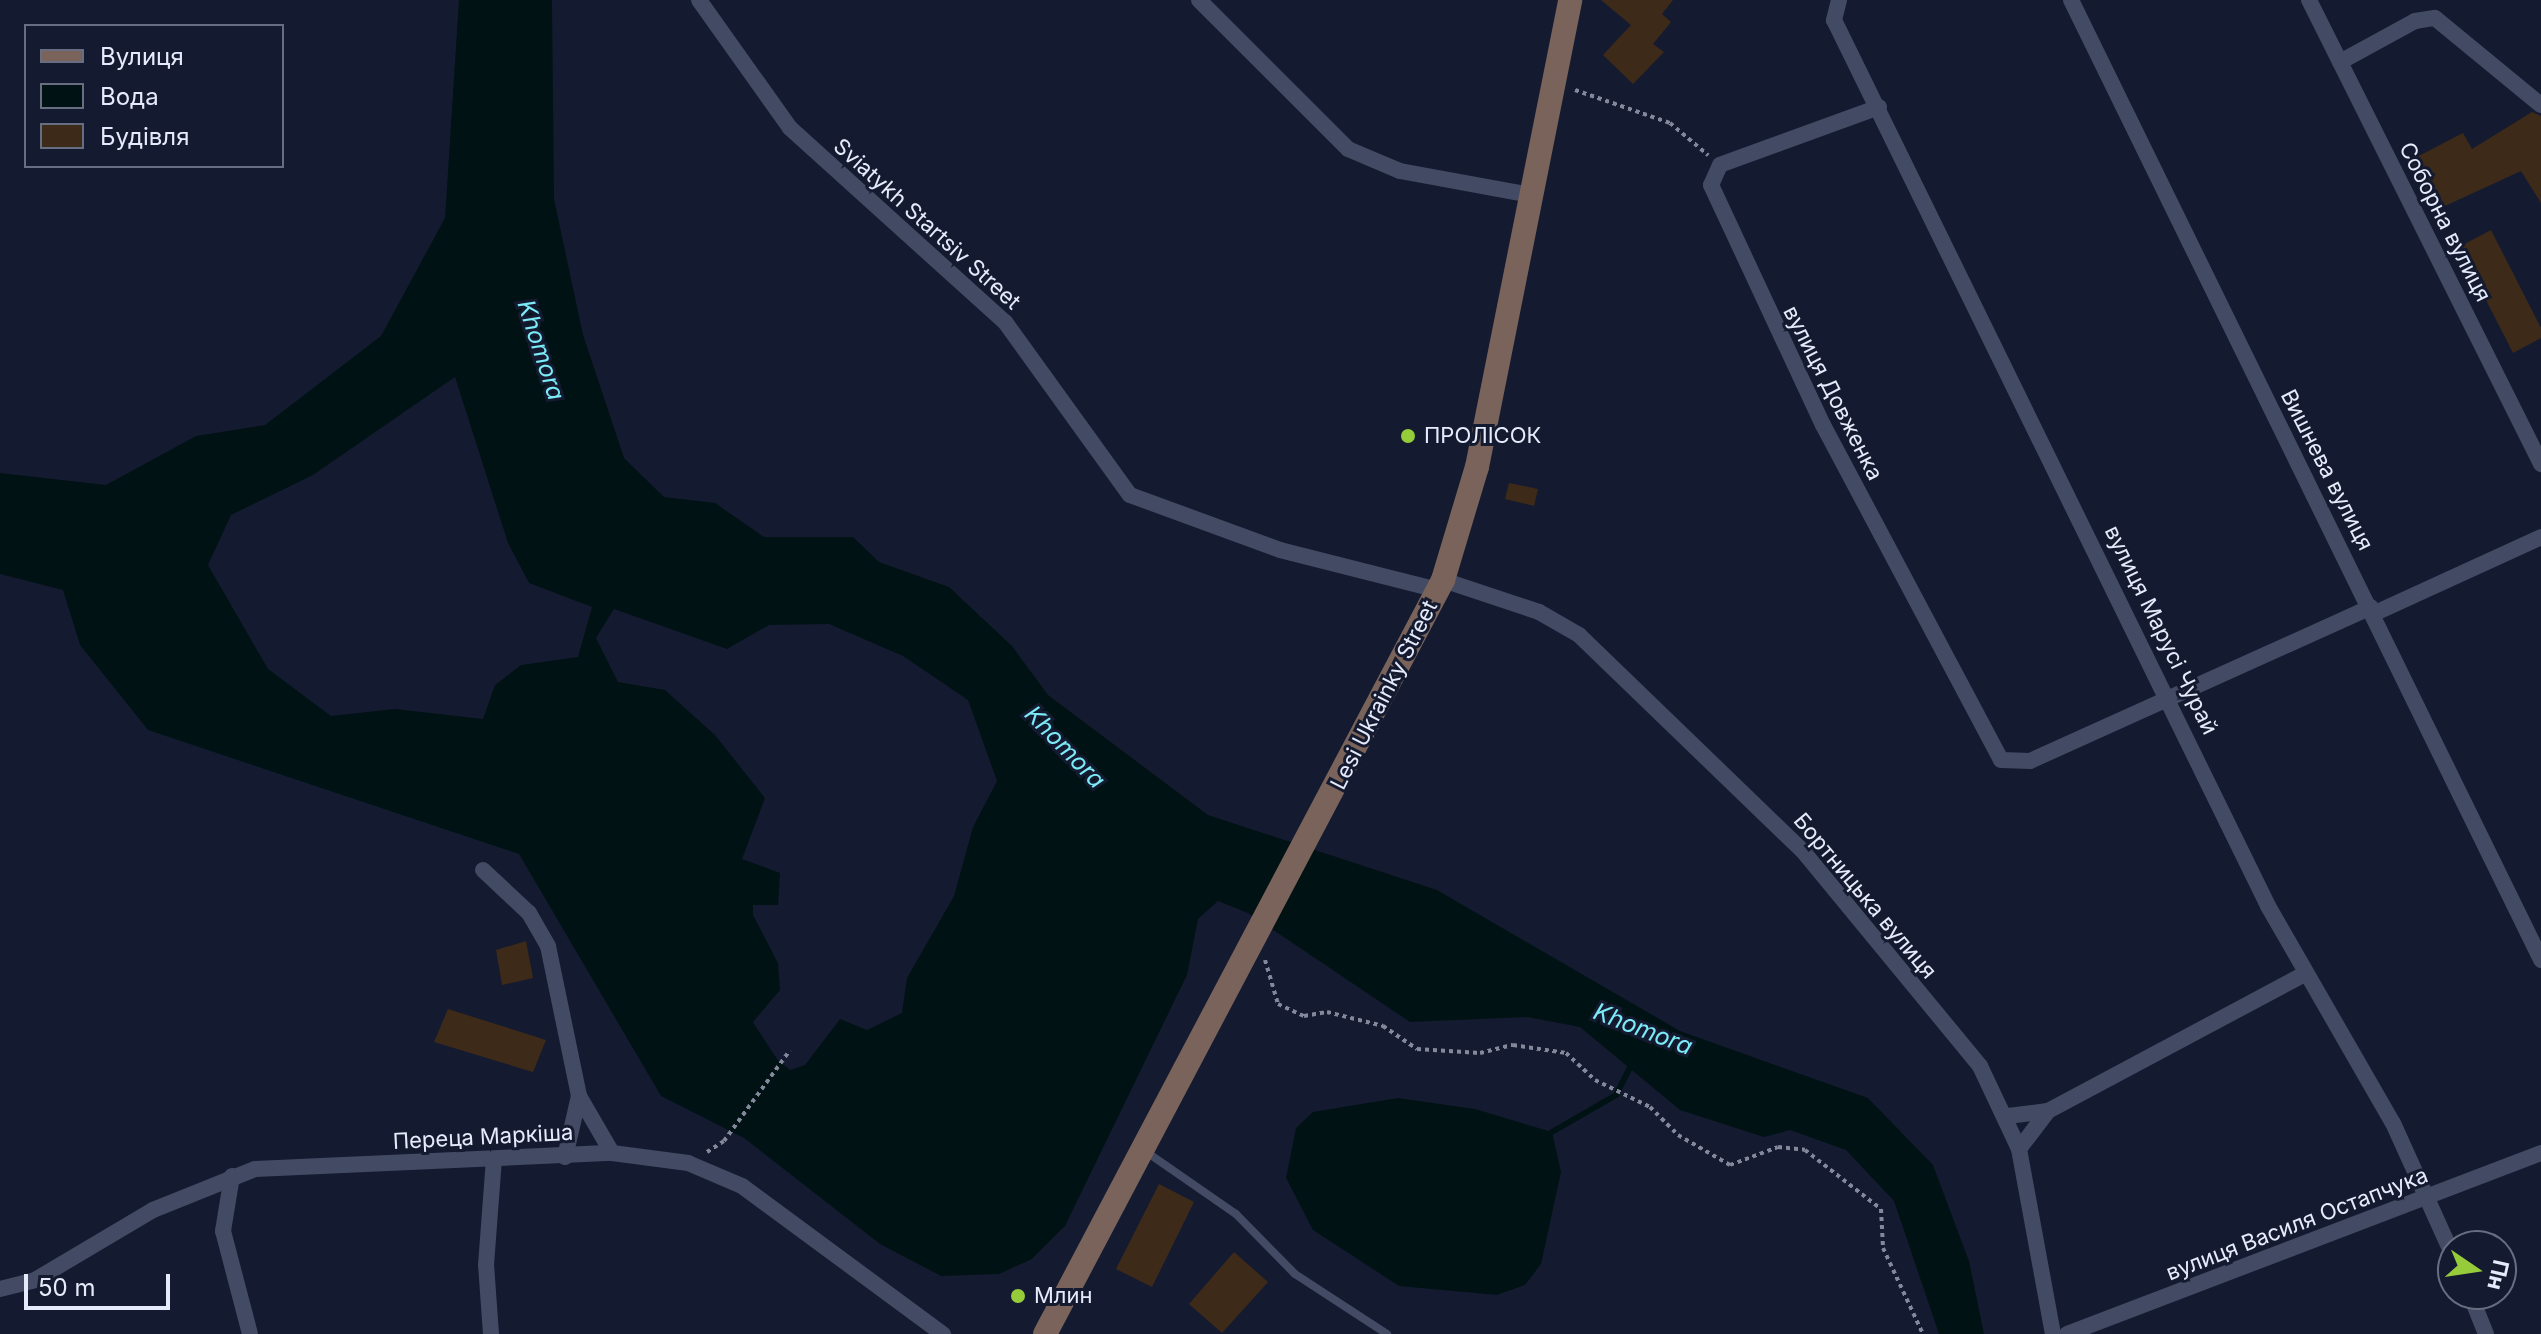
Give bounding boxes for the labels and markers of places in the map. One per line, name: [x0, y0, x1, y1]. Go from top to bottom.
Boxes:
place label: ПРОЛІСОК: [1424, 423, 1541, 449]
marker: ПРОЛІСОК: [1399, 427, 1417, 445]
place label: Млин: [1034, 1283, 1093, 1309]
marker: Млин: [1009, 1287, 1027, 1305]

